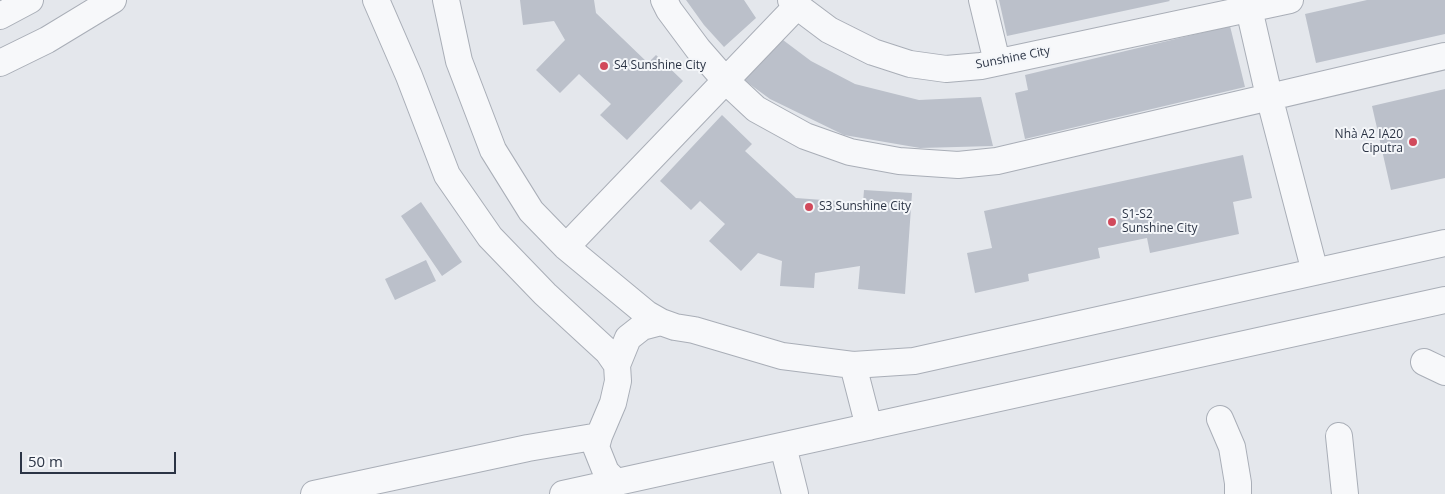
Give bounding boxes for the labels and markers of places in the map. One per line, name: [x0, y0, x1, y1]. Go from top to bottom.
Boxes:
place label: S4 Sunshine City: [614, 59, 706, 73]
marker: S4 Sunshine City: [598, 60, 610, 72]
place label: Nhà A2 IA20 Ciputra: [1335, 128, 1403, 156]
marker: Nhà A2 IA20 Ciputra: [1407, 136, 1419, 148]
place label: S3 Sunshine City: [819, 200, 911, 214]
marker: S3 Sunshine City: [803, 201, 815, 213]
place label: S1-S2 Sunshine City: [1122, 208, 1197, 236]
marker: S1-S2 Sunshine City: [1106, 216, 1118, 228]

